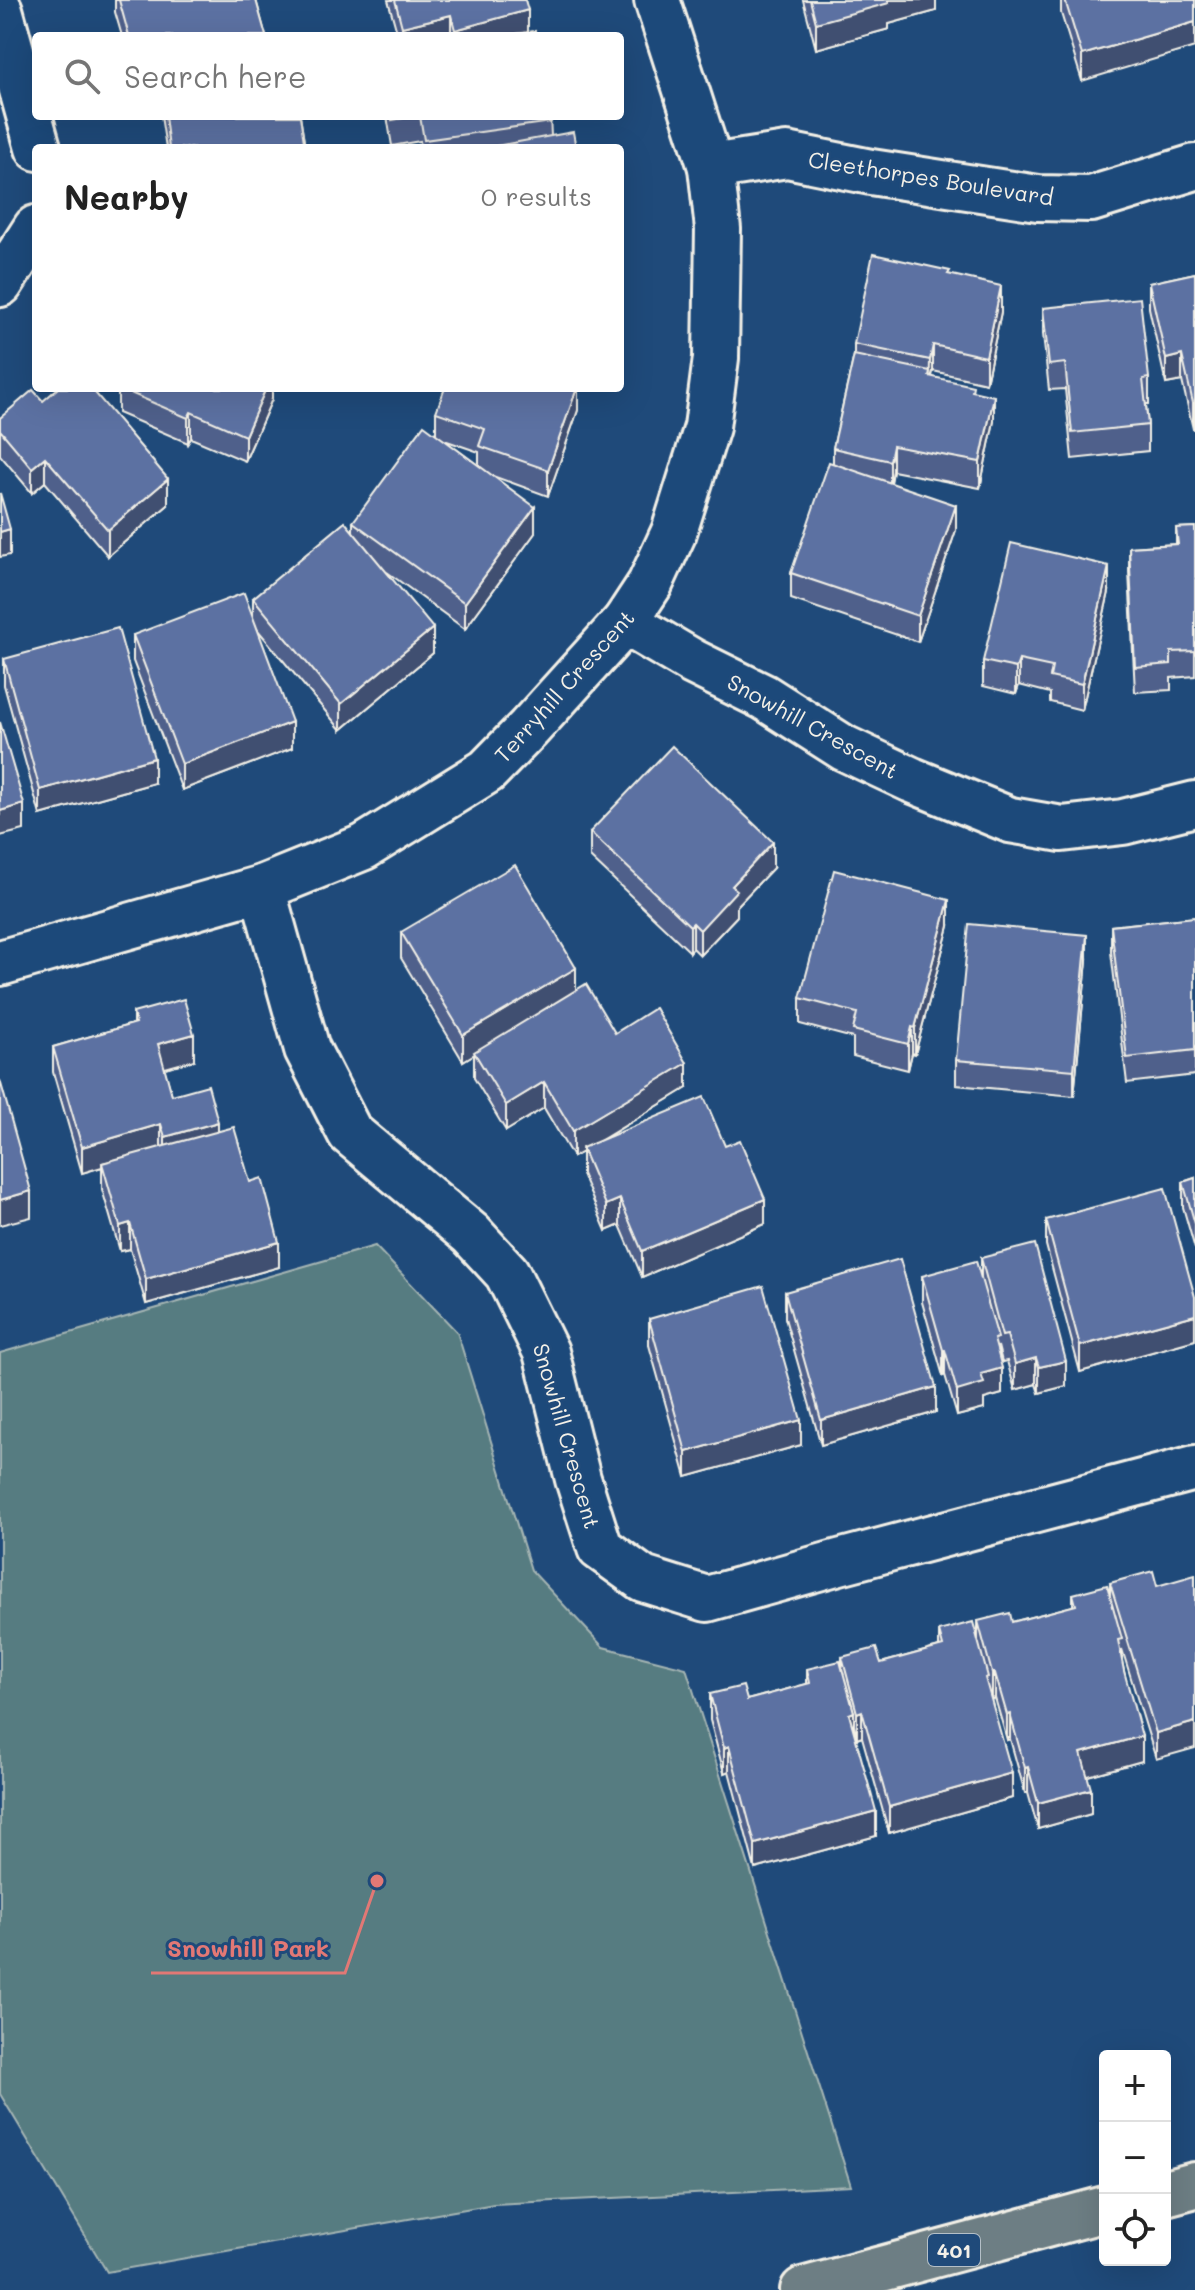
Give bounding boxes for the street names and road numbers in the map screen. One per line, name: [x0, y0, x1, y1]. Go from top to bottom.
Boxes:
street label: Cleethorpes Boulevard: [806, 144, 1056, 212]
street label: Terryhill Crescent: [488, 603, 640, 769]
street label: Snowhill Crescent: [722, 667, 904, 785]
street label: Snowhill Crescent: [527, 1340, 607, 1532]
road number: 401: [928, 2234, 980, 2266]

